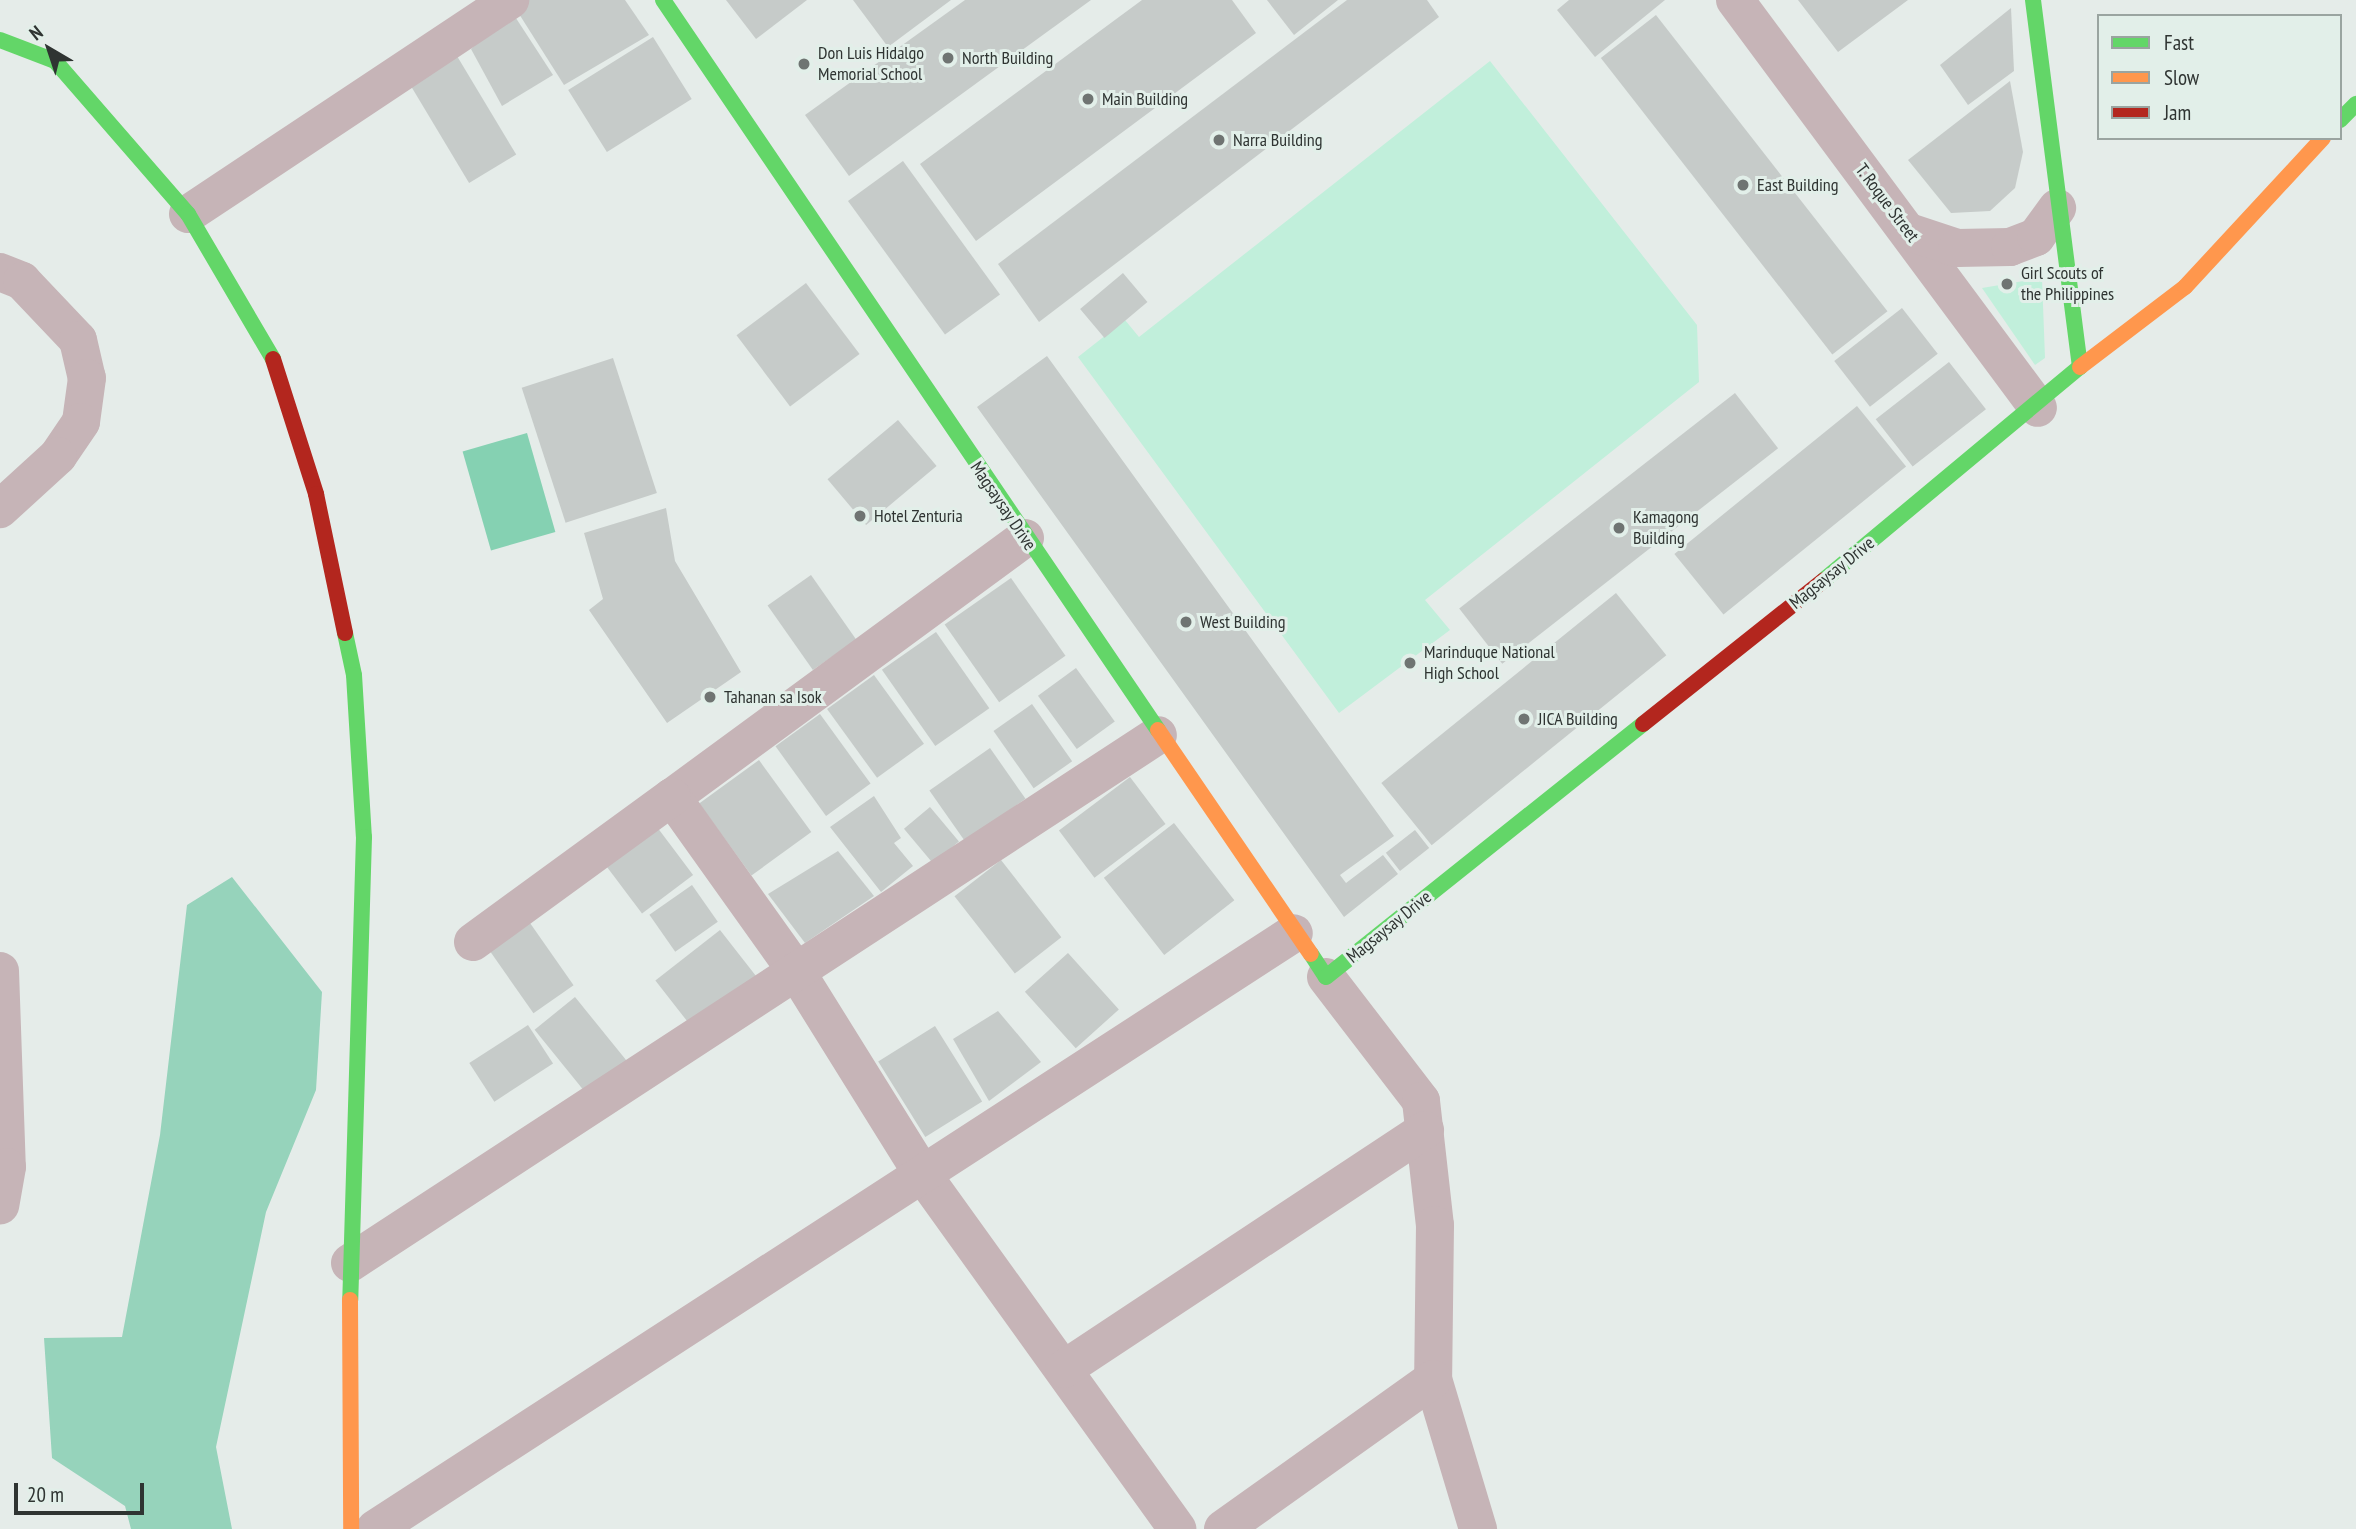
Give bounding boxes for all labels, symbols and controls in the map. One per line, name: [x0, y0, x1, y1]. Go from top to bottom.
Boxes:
north arrow: [14, 14, 84, 84]
legend: [2097, 14, 2342, 140]
text: N: [24, 20, 47, 45]
text: Fast: [2164, 29, 2194, 56]
place label: Don Luis Hidalgo Memorial School: [818, 43, 924, 86]
place label: North Building: [962, 47, 1053, 69]
marker: North Building: [940, 50, 956, 66]
marker: Don Luis Hidalgo Memorial School: [796, 56, 812, 72]
text: Slow: [2164, 64, 2199, 91]
place label: Main Building: [1102, 88, 1188, 110]
marker: Main Building: [1080, 91, 1096, 107]
text: Jam: [2164, 99, 2191, 126]
place label: Narra Building: [1233, 129, 1323, 151]
marker: Narra Building: [1211, 132, 1227, 148]
street label: T. Roque Street: [1850, 159, 1924, 247]
place label: East Building: [1757, 174, 1839, 196]
marker: East Building: [1735, 177, 1751, 193]
place label: Girl Scouts of the Philippines: [2021, 263, 2114, 306]
marker: Girl Scouts of the Philippines: [1999, 276, 2015, 292]
street label: Magsaysay Drive: [965, 457, 1041, 555]
place label: Hotel Zenturia: [874, 505, 963, 527]
place label: Kamagong Building: [1633, 507, 1699, 550]
marker: Hotel Zenturia: [852, 508, 868, 524]
marker: Kamagong Building: [1611, 520, 1627, 536]
street label: Magsaysay Drive: [1785, 532, 1879, 614]
place label: West Building: [1200, 611, 1285, 633]
marker: West Building: [1178, 614, 1194, 630]
place label: Marinduque National High School: [1424, 642, 1555, 684]
marker: Marinduque National High School: [1402, 655, 1418, 671]
place label: Tahanan sa Isok: [724, 686, 822, 708]
marker: Tahanan sa Isok: [702, 689, 718, 705]
place label: JICA Building: [1538, 708, 1618, 730]
marker: JICA Building: [1516, 711, 1532, 727]
street label: Magsaysay Drive: [1342, 886, 1436, 968]
scale bar: [18, 1470, 147, 1514]
text: 20 m: [27, 1481, 64, 1508]

